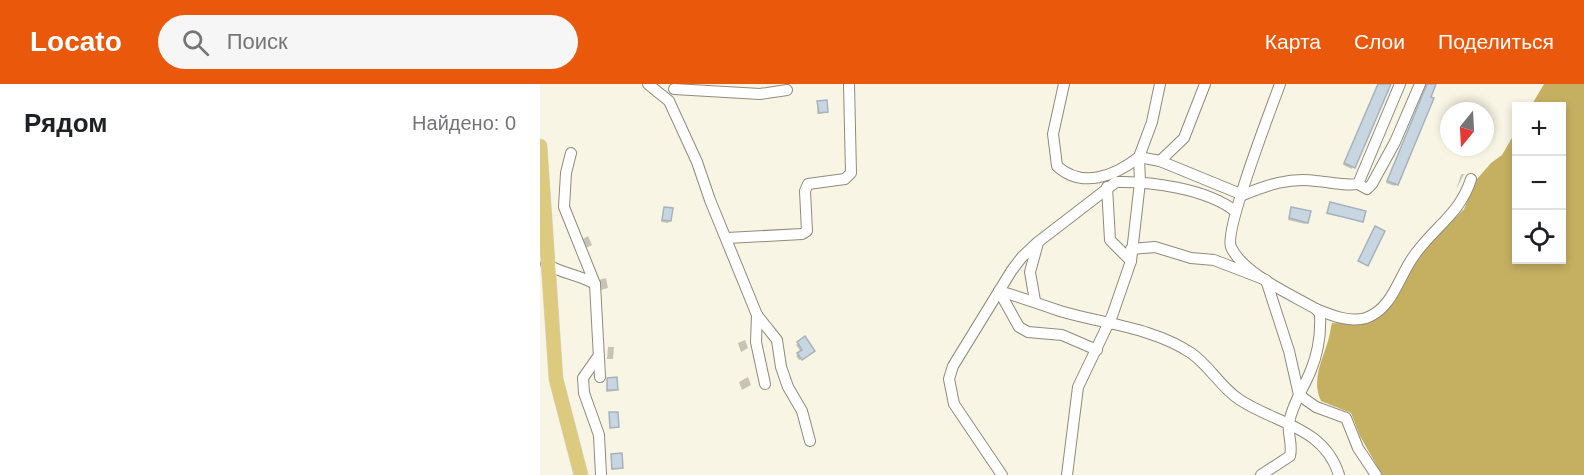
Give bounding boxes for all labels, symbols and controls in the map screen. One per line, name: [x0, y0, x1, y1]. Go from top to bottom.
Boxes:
search box: [158, 15, 578, 69]
text: Locato: [30, 26, 122, 57]
icon: search: [179, 26, 212, 59]
text: Поиск: [227, 29, 288, 54]
text: Карта: [1265, 30, 1321, 53]
text: Слои: [1354, 30, 1405, 53]
text: Поделиться: [1438, 30, 1554, 53]
north arrow: [1440, 102, 1494, 156]
map controls: [1512, 102, 1566, 264]
button: +: [1512, 102, 1566, 156]
text: Рядом: [24, 108, 107, 138]
text: Найдено: 0: [412, 112, 516, 134]
button: −: [1512, 156, 1566, 210]
button: locate: [1512, 210, 1566, 264]

